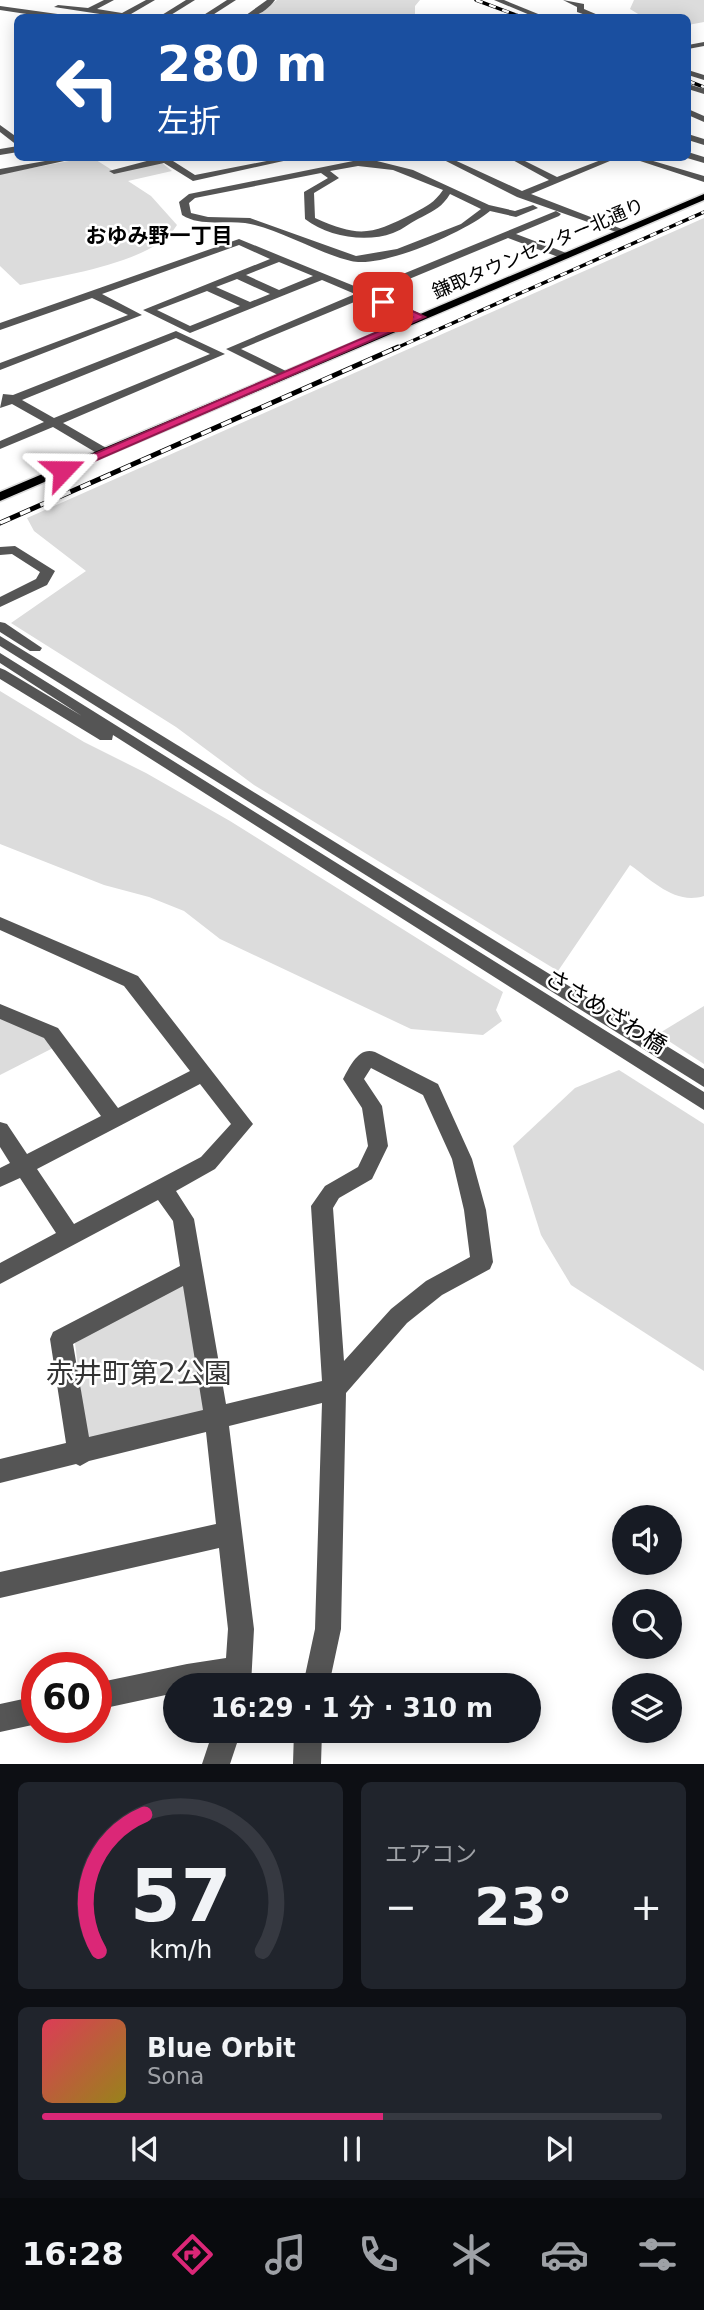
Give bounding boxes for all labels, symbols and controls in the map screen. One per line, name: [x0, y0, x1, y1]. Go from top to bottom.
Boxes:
text: 280 m: [157, 36, 327, 93]
icon: left: [42, 42, 133, 133]
text: 左折: [157, 102, 221, 140]
street label: 鎌取タウンセンター北通り: [429, 193, 647, 303]
district label: おゆみ野一丁目: [86, 224, 233, 248]
pin: [353, 272, 413, 332]
icon: arrive: [364, 283, 402, 321]
position arrow: [26, 433, 100, 507]
street label: ささめざわ橋: [541, 963, 671, 1059]
park label: 赤井町第2公園: [46, 1357, 232, 1390]
map controls: [612, 1505, 682, 1743]
button: sound: [612, 1505, 682, 1575]
button: search: [612, 1589, 682, 1659]
speed limit sign: 60: [21, 1652, 112, 1743]
button: layers: [612, 1673, 682, 1743]
text: 16:29 · 1 分 · 310 m: [211, 1693, 493, 1723]
text: エアコン: [385, 1841, 477, 1867]
text: 57: [130, 1854, 231, 1939]
text: 23°: [474, 1877, 573, 1937]
text: −: [385, 1885, 417, 1929]
text: +: [630, 1885, 662, 1929]
text: km/h: [149, 1935, 212, 1964]
text: Blue Orbit: [147, 2033, 296, 2063]
text: Sona: [147, 2063, 204, 2089]
icon: previous: [126, 2130, 164, 2168]
icon: pause: [333, 2130, 371, 2168]
icon: next: [540, 2130, 578, 2168]
icon: directions: [168, 2230, 217, 2279]
icon: music: [261, 2230, 310, 2279]
icon: phone: [354, 2230, 403, 2279]
icon: climate: [447, 2230, 496, 2279]
icon: car: [540, 2230, 589, 2279]
icon: filters: [633, 2230, 682, 2279]
text: 16:28: [22, 2235, 124, 2273]

